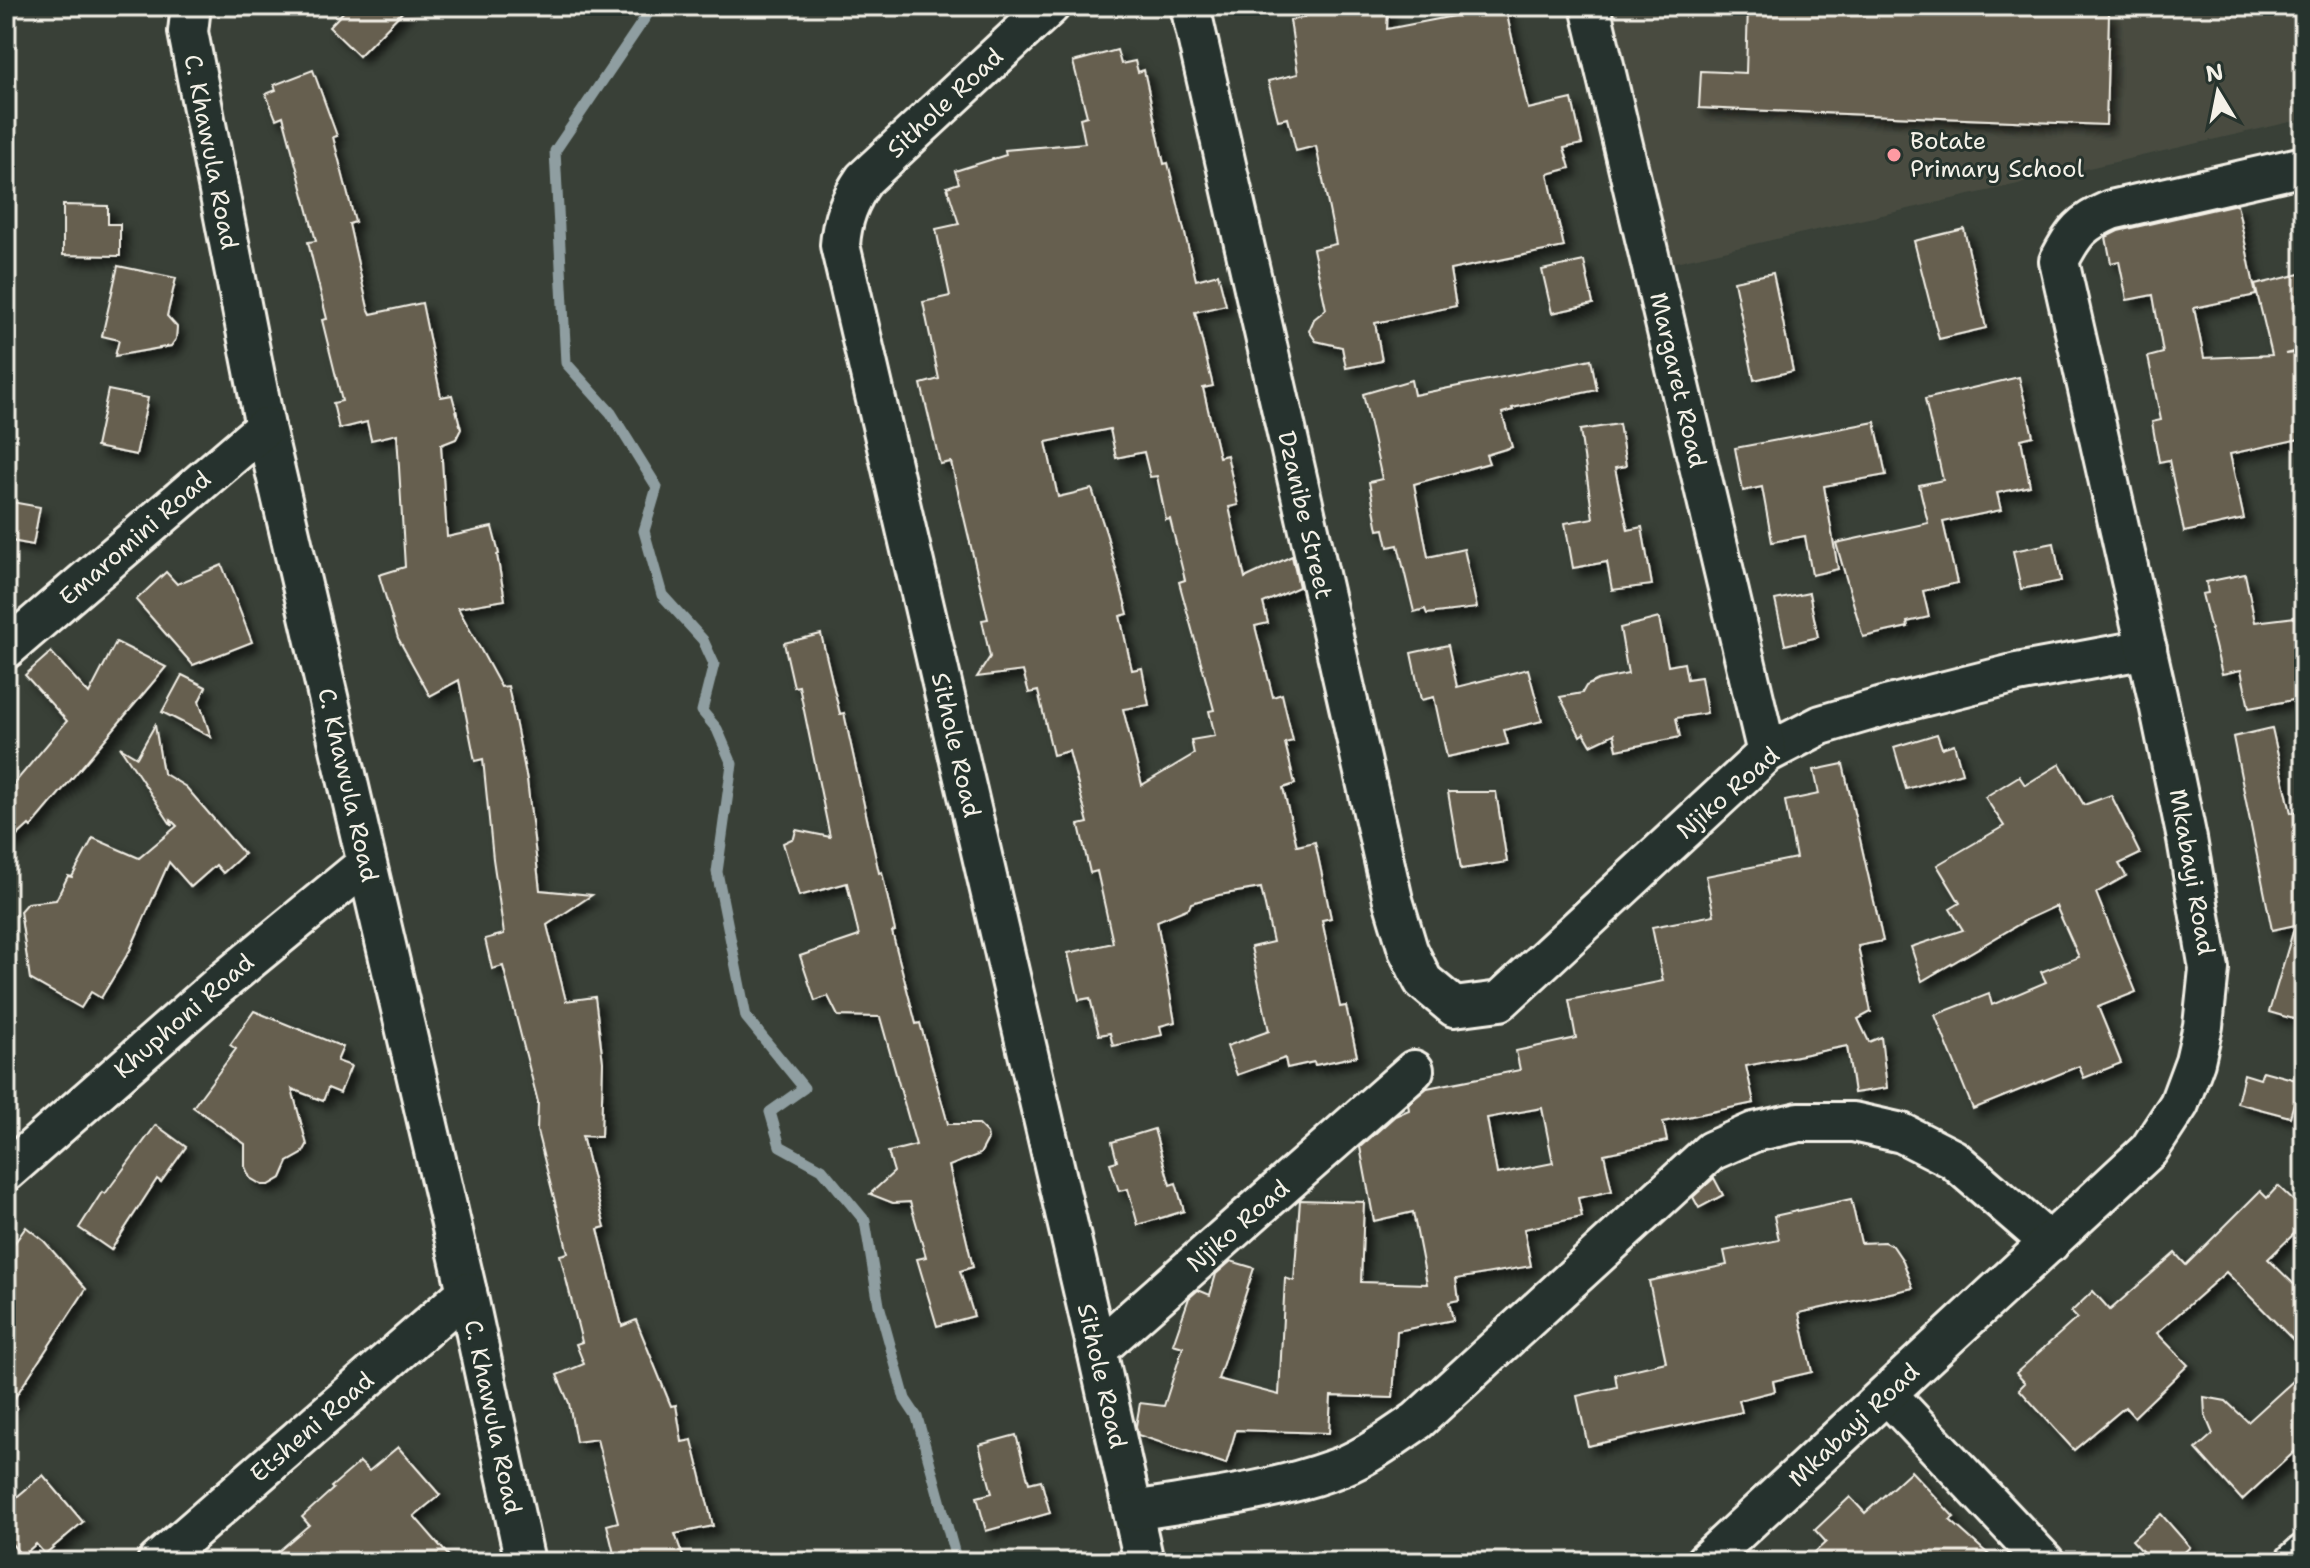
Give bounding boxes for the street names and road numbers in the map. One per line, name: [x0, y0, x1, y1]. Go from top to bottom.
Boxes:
street label: Sithole Road: [880, 41, 1010, 165]
street label: C. Khawula Road: [176, 52, 246, 252]
street label: Margaret Road: [1642, 289, 1714, 471]
street label: Dzanibe Street: [1270, 428, 1340, 602]
street label: Emaromini Road: [52, 463, 218, 613]
street label: Sithole Road: [924, 669, 988, 821]
street label: C. Khawula Road: [310, 685, 386, 885]
street label: Njiko Road: [1670, 739, 1786, 847]
street label: Mkabayi Road: [2162, 786, 2222, 958]
street label: Khuphoni Road: [107, 946, 261, 1086]
street label: Njiko Road: [1180, 1172, 1296, 1280]
street label: Sithole Road: [1070, 1300, 1134, 1452]
street label: C. Khawula Road: [457, 1317, 529, 1517]
street label: Mkabayi Road: [1782, 1356, 1926, 1494]
street label: Etsheni Road: [243, 1364, 381, 1490]

